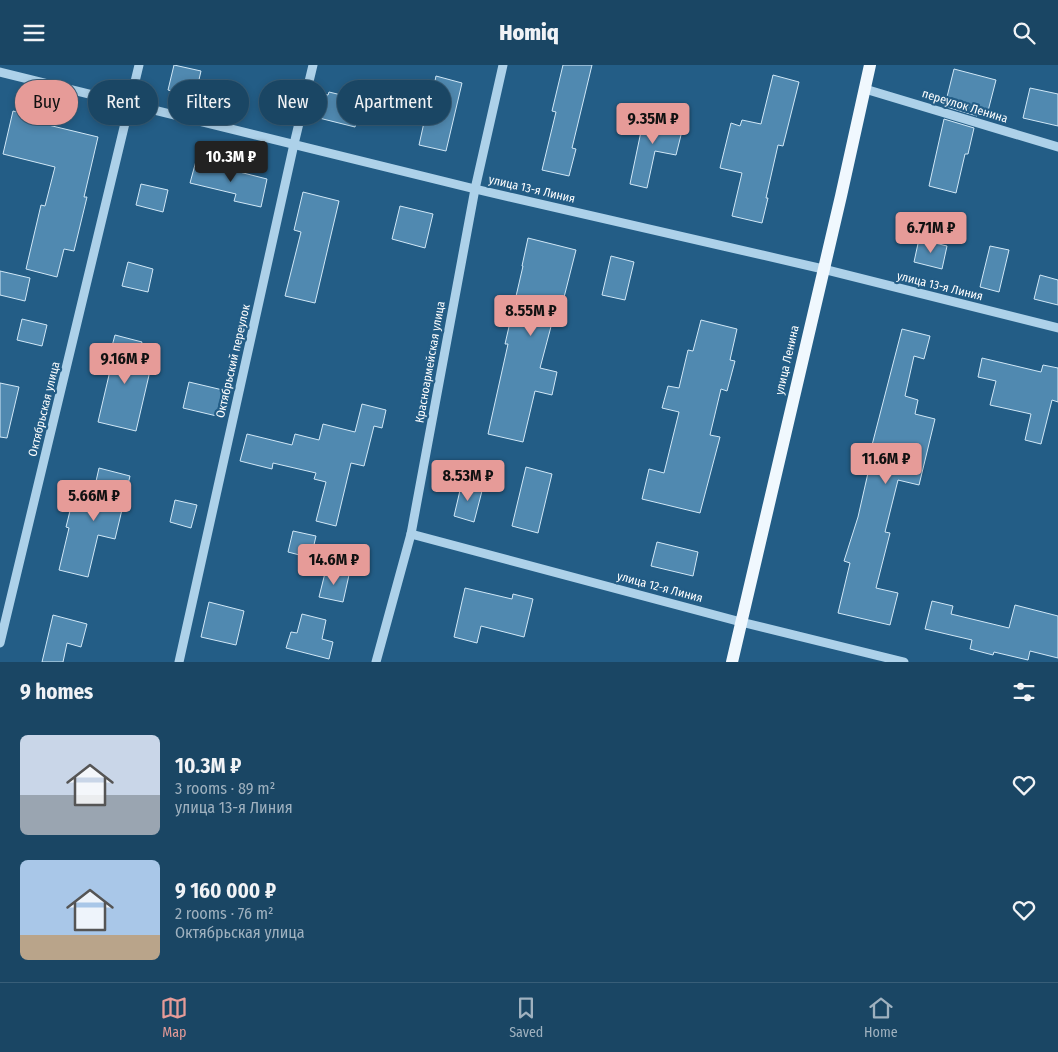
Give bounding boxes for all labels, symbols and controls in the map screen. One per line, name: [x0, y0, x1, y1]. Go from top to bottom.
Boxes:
icon: menu: [20, 19, 48, 47]
text: Homiq: [499, 19, 559, 46]
icon: search: [1010, 19, 1038, 47]
chip: Buy: [15, 80, 78, 125]
chip: Rent: [88, 80, 158, 125]
chip: Filters: [168, 80, 249, 125]
chip: New: [259, 80, 327, 125]
chip: Apartment: [337, 80, 451, 125]
street label: переулок Ленина: [920, 86, 1010, 126]
pin: 9.35M ₽: [607, 103, 699, 145]
text: 9.35M ₽: [627, 109, 679, 128]
pin: 10.3M ₽: [185, 141, 277, 183]
text: 10.3M ₽: [206, 147, 256, 166]
street label: улица 13-я Линия: [487, 172, 577, 206]
pin: 6.71M ₽: [885, 211, 977, 254]
text: 6.71M ₽: [906, 218, 956, 237]
street label: улица 13-я Линия: [895, 269, 985, 303]
pin: 8.55M ₽: [485, 295, 577, 337]
street label: Красноармейская улица: [412, 300, 448, 424]
text: 8.55M ₽: [505, 301, 557, 320]
street label: Октябрьский переулок: [213, 302, 253, 419]
street label: улица Ленина: [772, 324, 802, 396]
pin: 9.16M ₽: [79, 343, 171, 385]
text: 9.16M ₽: [101, 349, 149, 368]
street label: Октябрьская улица: [25, 360, 63, 458]
pin: 11.6M ₽: [840, 443, 932, 485]
text: 11.6M ₽: [862, 449, 910, 468]
pin: 8.53M ₽: [422, 459, 514, 502]
text: 8.53M ₽: [442, 466, 494, 485]
pin: 5.66M ₽: [48, 479, 140, 522]
text: 5.66M ₽: [68, 486, 120, 505]
pin: 14.6M ₽: [288, 543, 380, 586]
text: 14.6M ₽: [309, 550, 359, 569]
street label: улица 12-я Линия: [616, 569, 704, 605]
icon: filters: [1010, 678, 1038, 706]
text: 9 homes: [20, 679, 93, 705]
text: 10.3M ₽: [175, 753, 241, 779]
icon: home: [60, 755, 120, 815]
icon: heart: [1010, 771, 1038, 799]
text: 3 rooms · 89 m²: [175, 779, 275, 798]
text: улица 13-я Линия: [175, 798, 293, 817]
text: 9 160 000 ₽: [175, 878, 276, 904]
icon: home: [60, 880, 120, 940]
icon: heart: [1010, 896, 1038, 924]
text: 2 rooms · 76 m²: [175, 904, 274, 923]
text: Октябрьская улица: [175, 923, 305, 942]
tab: Map: [160, 994, 188, 1041]
tab: Saved: [509, 994, 543, 1041]
tab: Home: [864, 994, 898, 1041]

